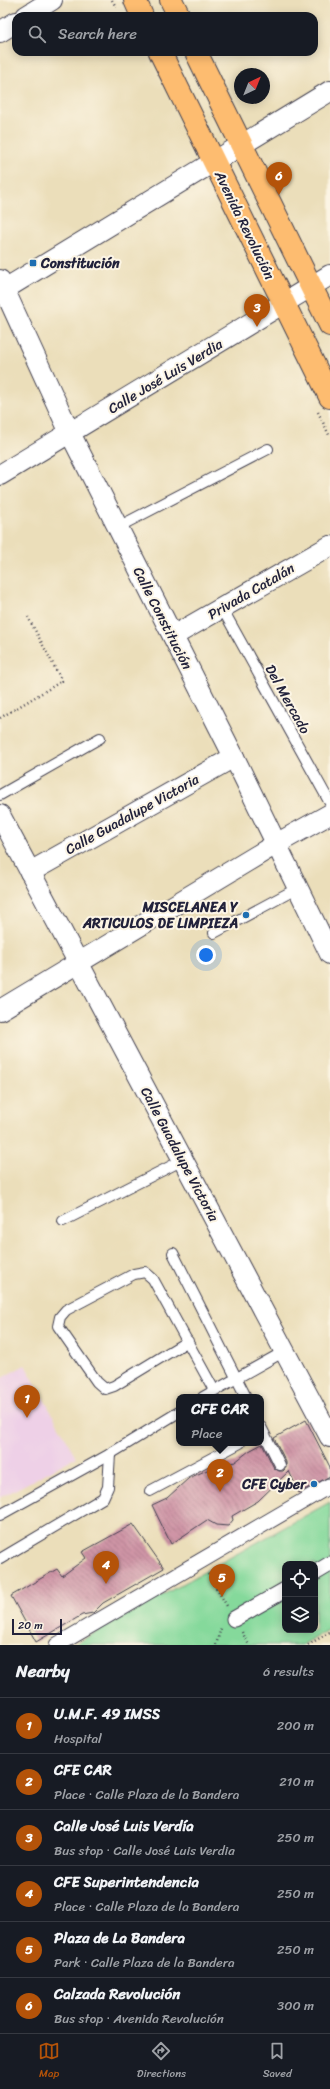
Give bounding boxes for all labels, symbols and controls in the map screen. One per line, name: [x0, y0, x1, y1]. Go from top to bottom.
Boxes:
search box: [12, 12, 318, 56]
text: Search here: [58, 21, 137, 47]
icon: search: [26, 23, 48, 45]
north arrow: [234, 68, 270, 104]
pin: 6: [266, 162, 292, 195]
street label: Avenida Revolución: [207, 166, 282, 284]
place label: Constitución: [40, 251, 120, 276]
marker: Constitución: [28, 258, 38, 268]
pin: 3: [244, 294, 270, 327]
street label: Calle José Luis Verdia: [103, 332, 228, 421]
street label: Privada Catalán: [203, 556, 300, 627]
street label: Calle Constitución: [126, 562, 200, 675]
street label: Del Mercado: [258, 660, 317, 739]
street label: Calle Guadalupe Victoria: [61, 767, 205, 862]
place label: MISCELANEA Y ARTICULOS DE LIMPIEZA: [82, 895, 239, 936]
marker: MISCELANEA Y ARTICULOS DE LIMPIEZA: [241, 910, 251, 920]
your location: [196, 945, 216, 965]
street label: Calle Guadalupe Victoria: [133, 1082, 226, 1227]
pin: 1: [14, 1385, 40, 1418]
popup: [176, 1394, 264, 1446]
text: CFE CAR: [191, 1396, 249, 1422]
text: Place: [191, 1422, 223, 1445]
pin: 2: [207, 1459, 233, 1492]
place label: CFE Cyber: [241, 1472, 307, 1497]
marker: CFE Cyber: [309, 1479, 319, 1489]
pin: 4: [93, 1551, 119, 1584]
map controls: [282, 1561, 318, 1633]
button: locate: [282, 1561, 318, 1597]
pin: 5: [209, 1564, 235, 1597]
button: layers: [282, 1597, 318, 1633]
text: 20 m: [18, 1616, 43, 1635]
scale bar: [12, 1617, 62, 1636]
text: Nearby: [16, 1656, 70, 1686]
text: 6 results: [263, 1660, 314, 1683]
text: U.M.F. 49 IMSS: [54, 1701, 160, 1727]
text: 1: [26, 1714, 32, 1737]
text: 200 m: [277, 1714, 314, 1737]
text: Hospital: [54, 1727, 102, 1750]
text: CFE CAR: [54, 1757, 112, 1783]
text: 2: [25, 1770, 33, 1793]
text: 210 m: [279, 1770, 314, 1793]
text: Place · Calle Plaza de la Bandera: [54, 1783, 239, 1806]
text: Calle José Luis Verdía: [54, 1813, 194, 1839]
text: 3: [25, 1826, 33, 1849]
text: 250 m: [277, 1826, 314, 1849]
text: Bus stop · Calle José Luis Verdia: [54, 1839, 235, 1862]
text: CFE Superintendencia: [54, 1869, 199, 1895]
text: 4: [25, 1882, 33, 1905]
text: 250 m: [277, 1882, 314, 1905]
text: Place · Calle Plaza de la Bandera: [54, 1895, 239, 1918]
text: Plaza de La Bandera: [54, 1925, 185, 1951]
text: 5: [25, 1938, 33, 1961]
text: 250 m: [277, 1938, 314, 1961]
text: Park · Calle Plaza de la Bandera: [54, 1951, 235, 1974]
text: Calzada Revolución: [54, 1981, 180, 2007]
text: 6: [25, 1994, 33, 2017]
text: 300 m: [277, 1994, 314, 2017]
text: Bus stop · Avenida Revolución: [54, 2007, 224, 2030]
tab: Map: [38, 2040, 60, 2083]
tab: Directions: [137, 2040, 186, 2083]
tab: Saved: [263, 2040, 292, 2083]

